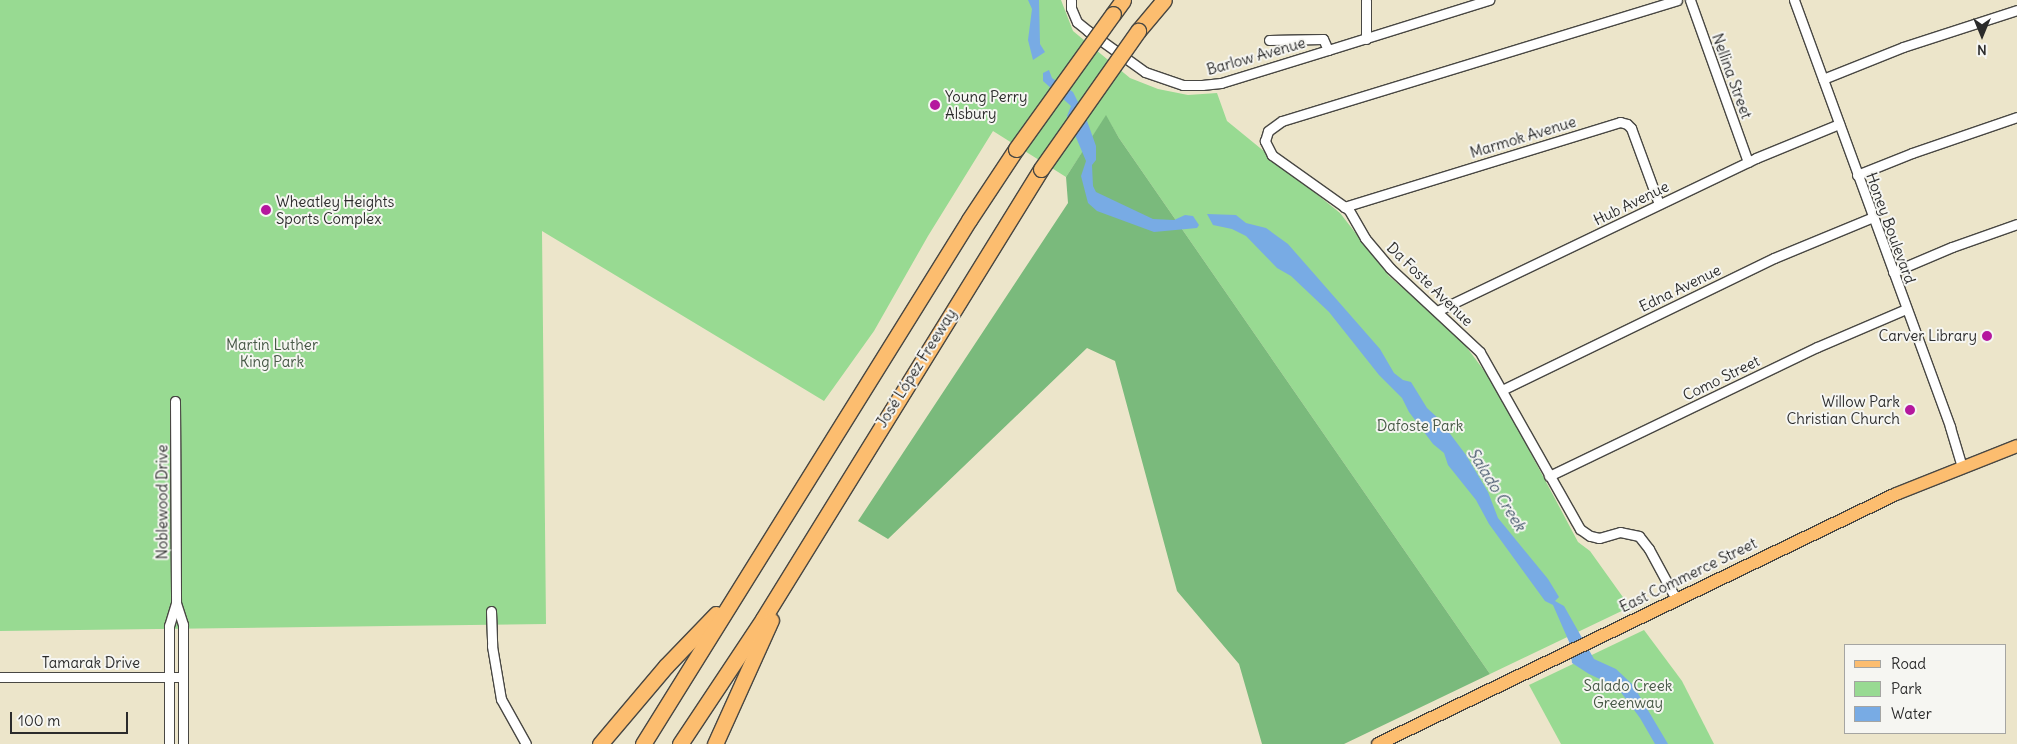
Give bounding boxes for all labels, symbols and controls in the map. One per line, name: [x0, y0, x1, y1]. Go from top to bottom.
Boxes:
north arrow: [1957, 10, 2007, 60]
street label: Nellina Street: [1708, 31, 1756, 121]
street label: Barlow Avenue: [1205, 33, 1307, 79]
text: N: [1977, 41, 1987, 59]
place label: Young Perry Alsbury: [945, 87, 1027, 122]
marker: Young Perry Alsbury: [929, 99, 941, 111]
street label: Marmok Avenue: [1468, 112, 1578, 162]
street label: Honey Boulevard: [1863, 170, 1919, 286]
street label: Hub Avenue: [1590, 177, 1672, 229]
place label: Wheatley Heights Sports Complex: [276, 192, 394, 227]
marker: Wheatley Heights Sports Complex: [260, 204, 272, 216]
street label: Da Foste Avenue: [1383, 238, 1477, 330]
street label: Edna Avenue: [1636, 261, 1724, 315]
street label: José López Freeway: [872, 305, 960, 431]
place label: Carver Library: [1879, 327, 1977, 345]
marker: Carver Library: [1981, 330, 1993, 342]
park label: Martin Luther King Park: [226, 335, 318, 370]
street label: Como Street: [1680, 352, 1762, 404]
place label: Willow Park Christian Church: [1786, 392, 1900, 427]
marker: Willow Park Christian Church: [1904, 404, 1916, 416]
park label: Dafoste Park: [1377, 417, 1463, 435]
water label: Salado Creek: [1464, 444, 1530, 534]
street label: Noblewood Drive: [153, 445, 171, 559]
street label: East Commerce Street: [1617, 534, 1759, 616]
legend: [1844, 644, 2007, 734]
street label: Tamarak Drive: [42, 654, 140, 672]
text: Road: [1891, 654, 1926, 673]
park label: Salado Creek Greenway: [1584, 676, 1672, 711]
text: Park: [1891, 679, 1922, 698]
scale bar: [12, 702, 130, 734]
text: Water: [1891, 704, 1932, 723]
text: 100 m: [18, 711, 60, 730]

